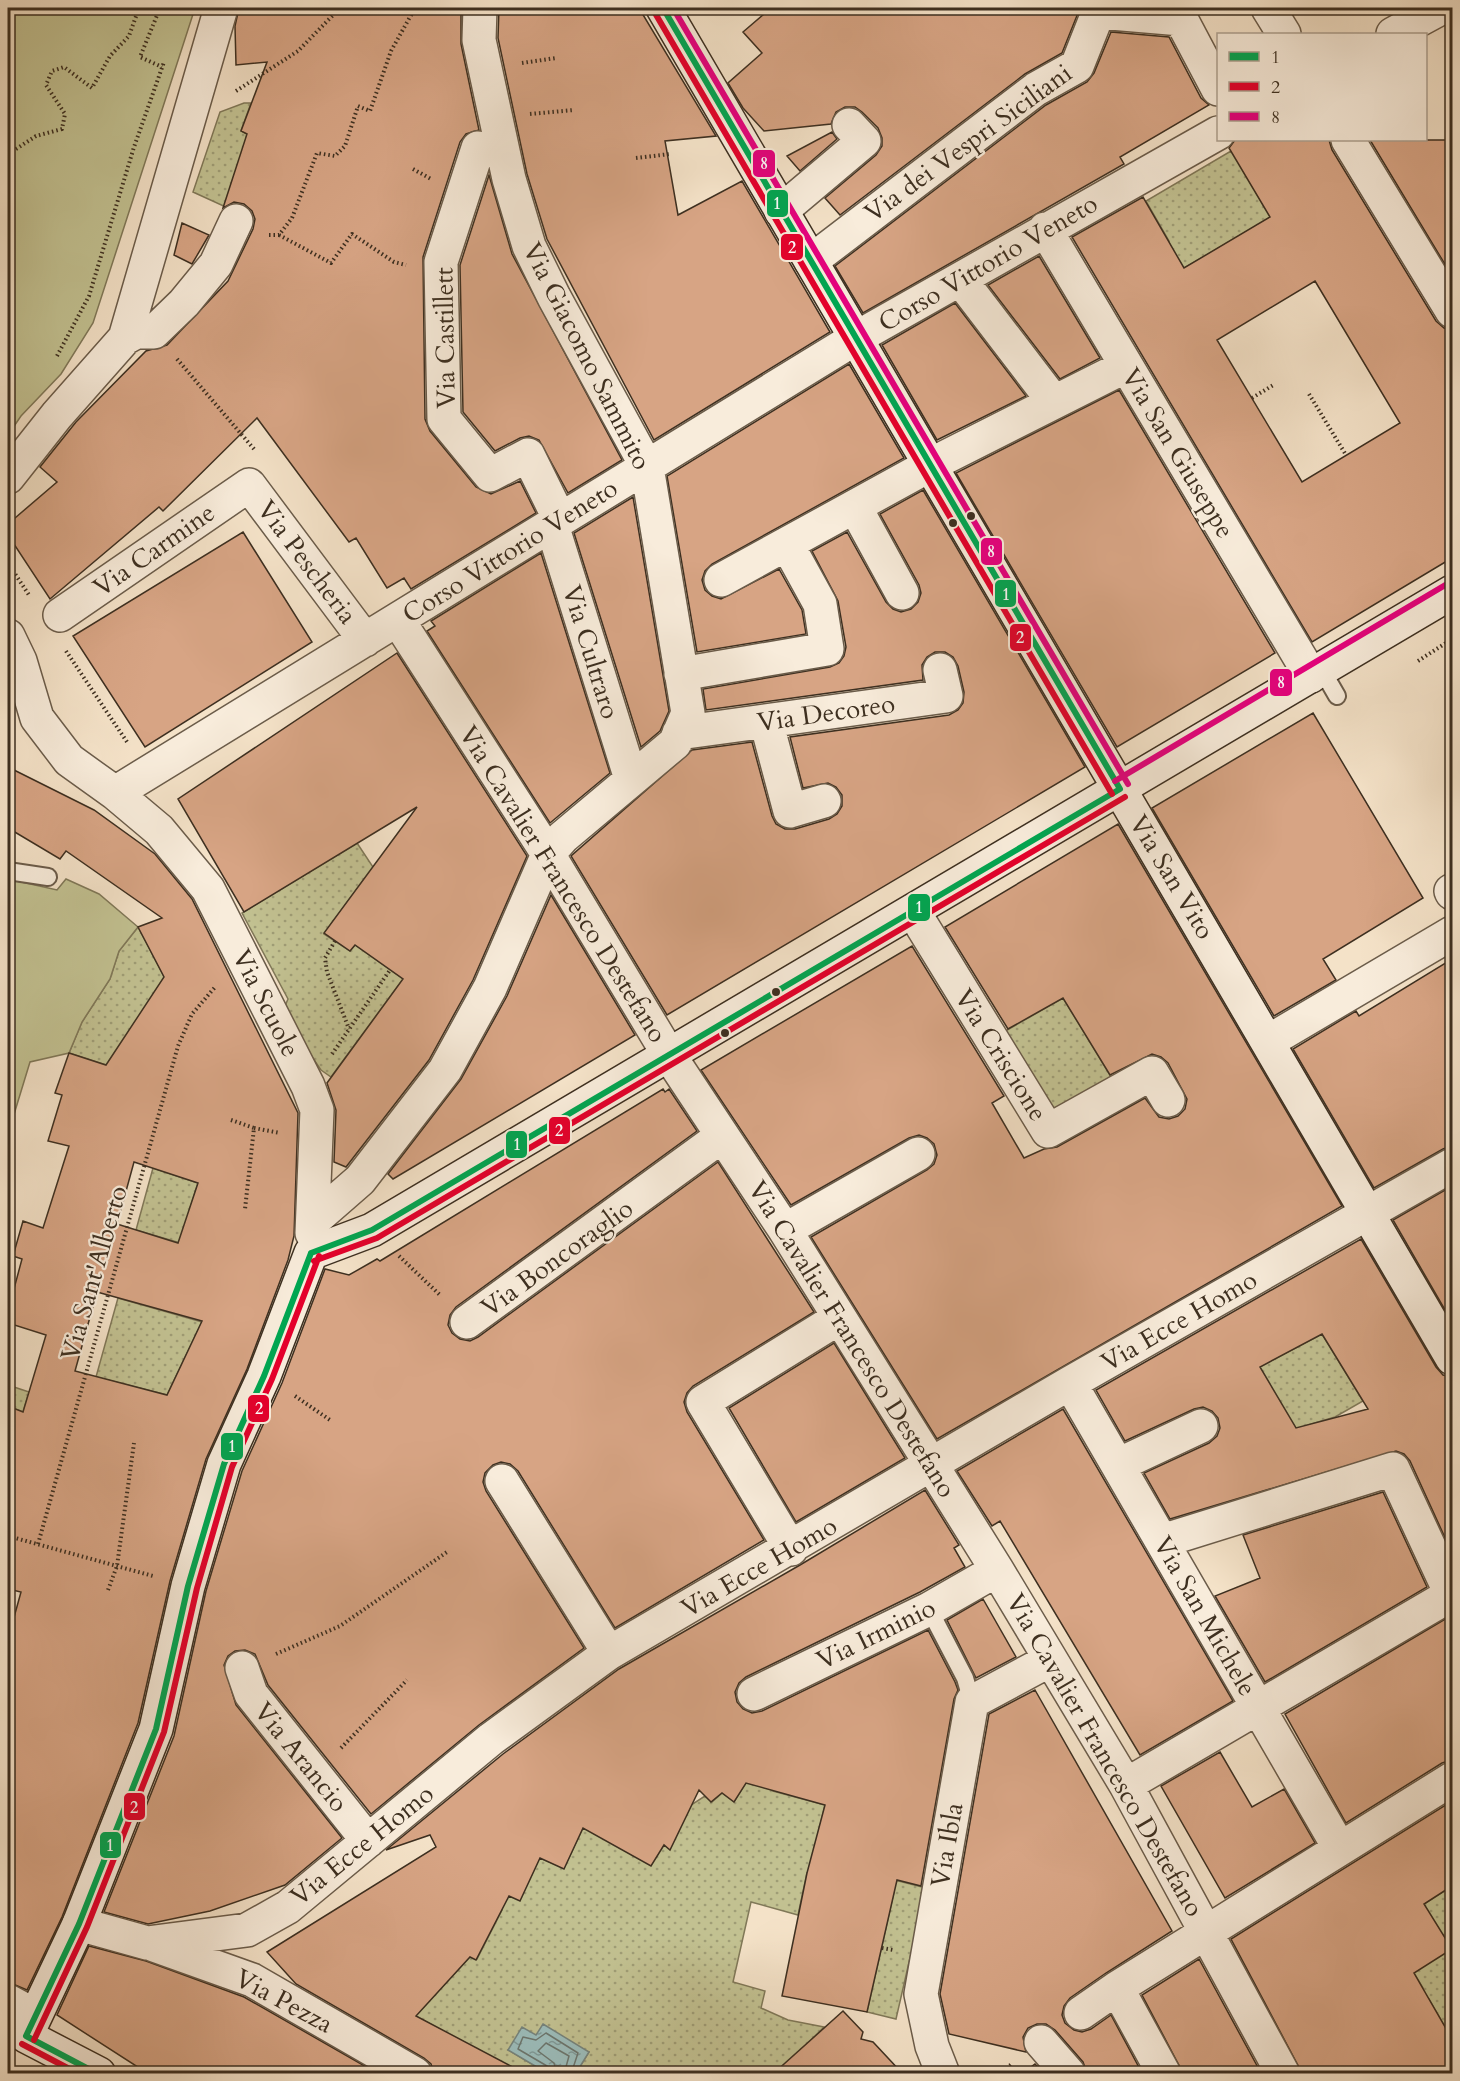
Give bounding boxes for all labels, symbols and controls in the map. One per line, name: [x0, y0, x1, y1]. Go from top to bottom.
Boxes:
legend: [1217, 33, 1427, 141]
text: 1: [1271, 45, 1280, 70]
street label: Via dei Vespri Siciliani: [857, 56, 1079, 230]
text: 2: [1271, 75, 1280, 100]
text: 8: [1271, 105, 1280, 130]
line badge: 8: [752, 149, 776, 178]
text: 8: [760, 153, 768, 175]
street label: Corso Vittorio Veneto: [872, 186, 1104, 340]
line badge: 1: [766, 189, 789, 218]
text: 1: [773, 193, 781, 215]
line badge: 2: [780, 233, 804, 261]
street label: Via Giacomo Sammito: [515, 236, 659, 476]
text: 2: [788, 237, 796, 259]
street label: Via Castillett: [426, 267, 464, 409]
street label: Via San Giuseppe: [1113, 361, 1243, 545]
street label: Corso Vittorio Veneto: [396, 471, 624, 631]
street label: Via Pescheria: [249, 493, 365, 631]
street label: Via Carmine: [86, 495, 222, 605]
unlabelled marker: [965, 510, 977, 522]
unlabelled marker: [947, 517, 959, 529]
line badge: 8: [980, 537, 1003, 566]
text: 8: [987, 541, 995, 563]
line badge: 1: [994, 579, 1017, 608]
street label: Via Cultraro: [554, 581, 628, 723]
text: 1: [1002, 584, 1010, 606]
line badge: 2: [1009, 623, 1032, 652]
text: 2: [1016, 627, 1024, 649]
line badge: 8: [1269, 668, 1293, 697]
text: 8: [1277, 672, 1285, 694]
street label: Via Decoreo: [755, 686, 897, 740]
street label: Via Cavalier Francesco Destefano: [451, 719, 675, 1049]
street label: Via San Vito: [1121, 808, 1223, 946]
line badge: 1: [907, 893, 931, 922]
text: 1: [915, 897, 923, 919]
street label: Via Scuole: [224, 943, 308, 1063]
street label: Via Criscione: [946, 982, 1056, 1128]
unlabelled marker: [770, 986, 782, 998]
unlabelled marker: [719, 1027, 731, 1039]
line badge: 2: [548, 1116, 571, 1145]
text: 2: [555, 1120, 563, 1142]
line badge: 1: [505, 1130, 528, 1159]
text: 1: [513, 1134, 521, 1156]
street label: Via Cavalier Francesco Destefano: [740, 1174, 964, 1504]
street label: Via Sant'Alberto: [52, 1181, 136, 1365]
street label: Via Boncoraglio: [474, 1191, 640, 1325]
street label: Via Ecce Homo: [1094, 1262, 1264, 1380]
line badge: 2: [247, 1394, 270, 1423]
text: 2: [255, 1398, 263, 1420]
line badge: 1: [220, 1432, 244, 1461]
text: 1: [228, 1436, 236, 1458]
street label: Via Ecce Homo: [674, 1508, 844, 1626]
street label: Via San Michele: [1145, 1530, 1265, 1702]
street label: Via Cavalier Francesco Destefano: [998, 1587, 1212, 1923]
street label: Via Irminio: [811, 1590, 941, 1678]
street label: Via Arancio: [246, 1695, 356, 1819]
street label: Via Ecce Homo: [283, 1776, 441, 1914]
line badge: 2: [123, 1792, 146, 1821]
text: 2: [130, 1797, 138, 1819]
street label: Via Ibla: [922, 1800, 972, 1890]
line badge: 1: [99, 1831, 122, 1859]
text: 1: [106, 1835, 114, 1857]
street label: Via Pezza: [229, 1961, 339, 2041]

